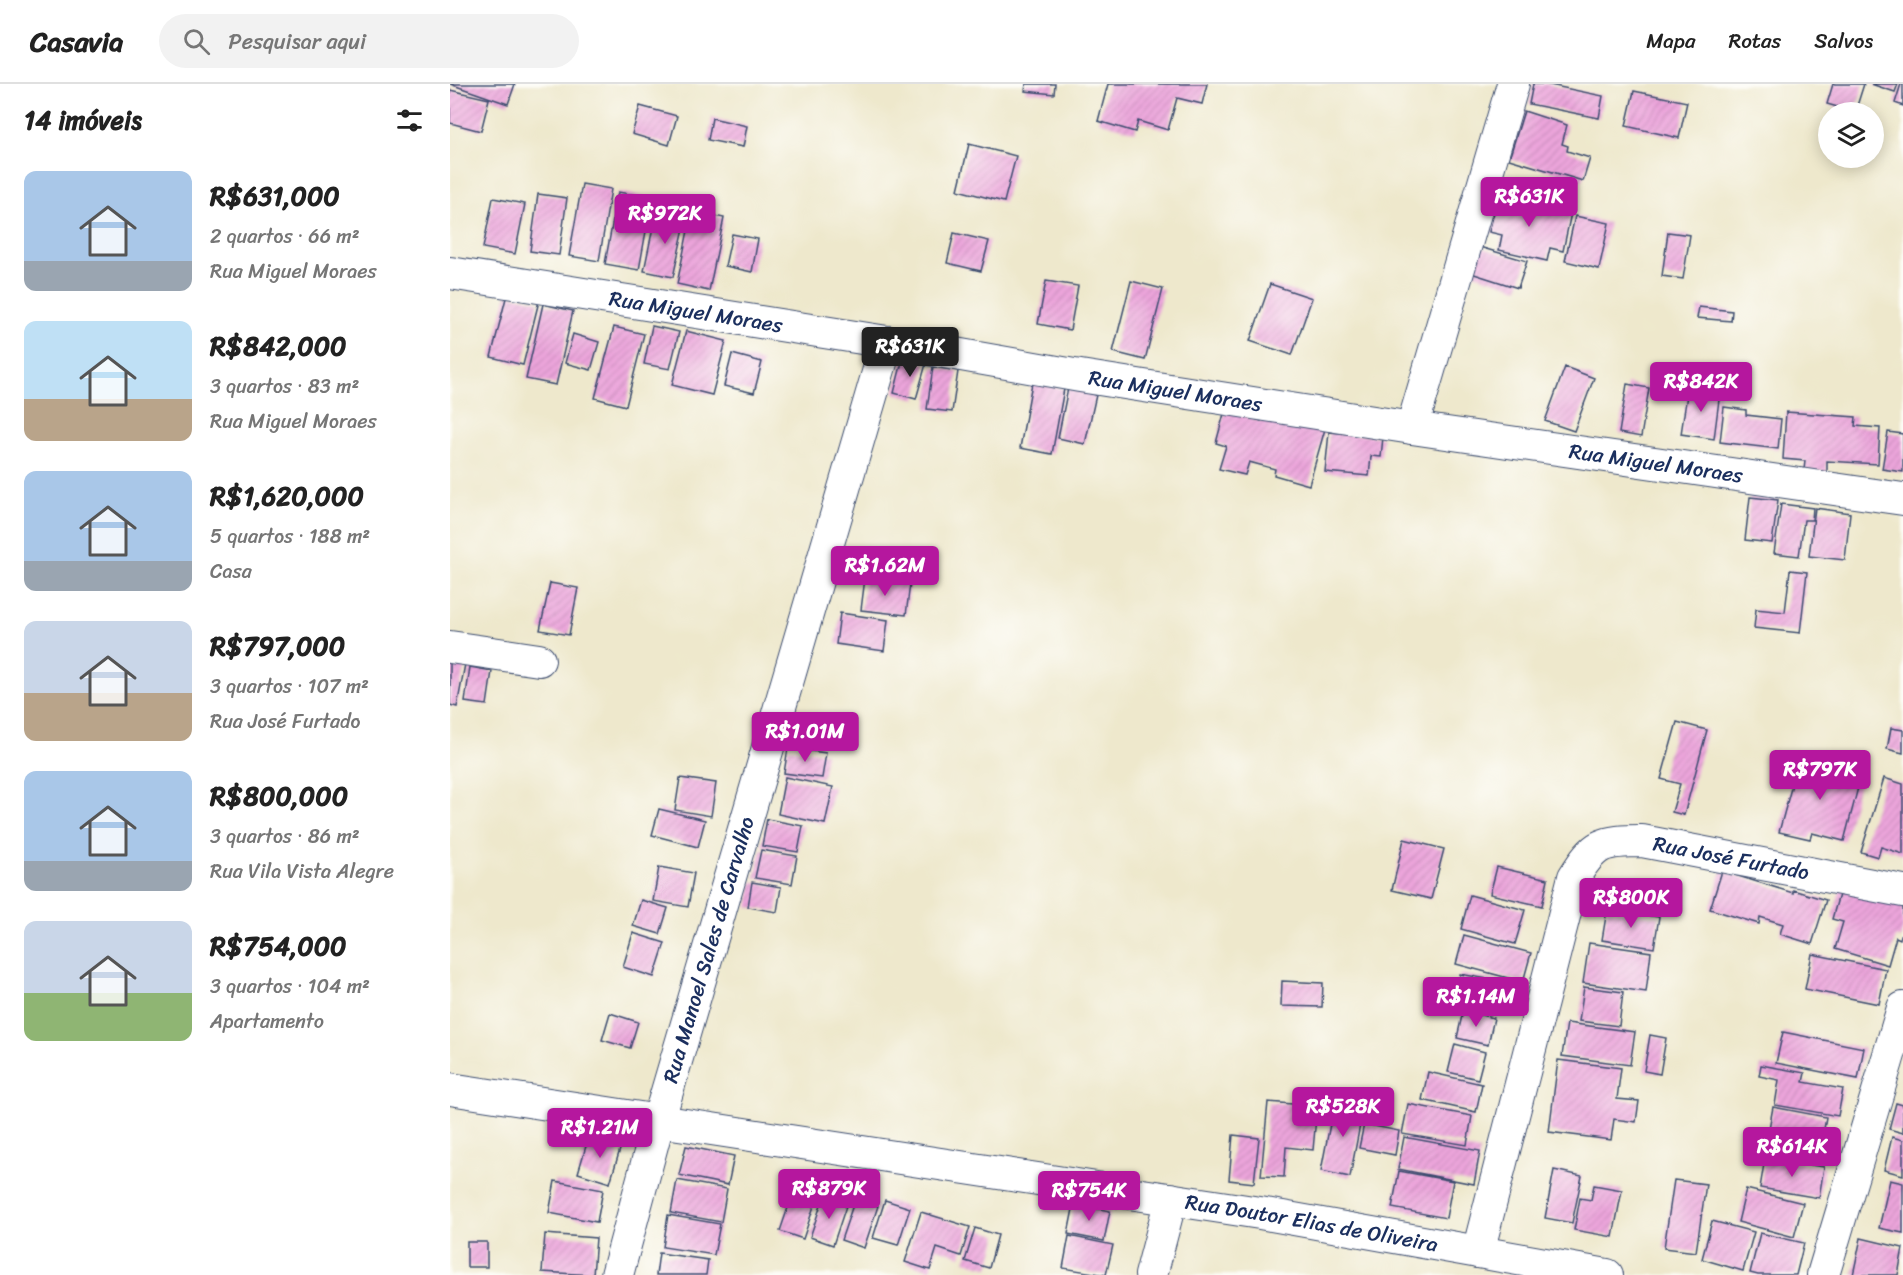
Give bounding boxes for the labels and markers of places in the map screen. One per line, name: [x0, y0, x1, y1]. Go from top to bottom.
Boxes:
pin: R$631K: [1480, 177, 1578, 228]
pin: R$972K: [616, 194, 714, 245]
pin: R$631K: [861, 327, 959, 378]
pin: R$842K: [1652, 362, 1750, 413]
pin: R$1.62M: [830, 546, 940, 597]
pin: R$1.01M: [750, 712, 860, 763]
pin: R$797K: [1771, 750, 1869, 801]
pin: R$800K: [1582, 878, 1680, 929]
pin: R$1.14M: [1421, 977, 1531, 1028]
pin: R$528K: [1294, 1087, 1392, 1138]
pin: R$1.21M: [545, 1108, 655, 1159]
pin: R$614K: [1743, 1127, 1841, 1178]
pin: R$879K: [780, 1169, 878, 1220]
pin: R$754K: [1040, 1171, 1138, 1222]

